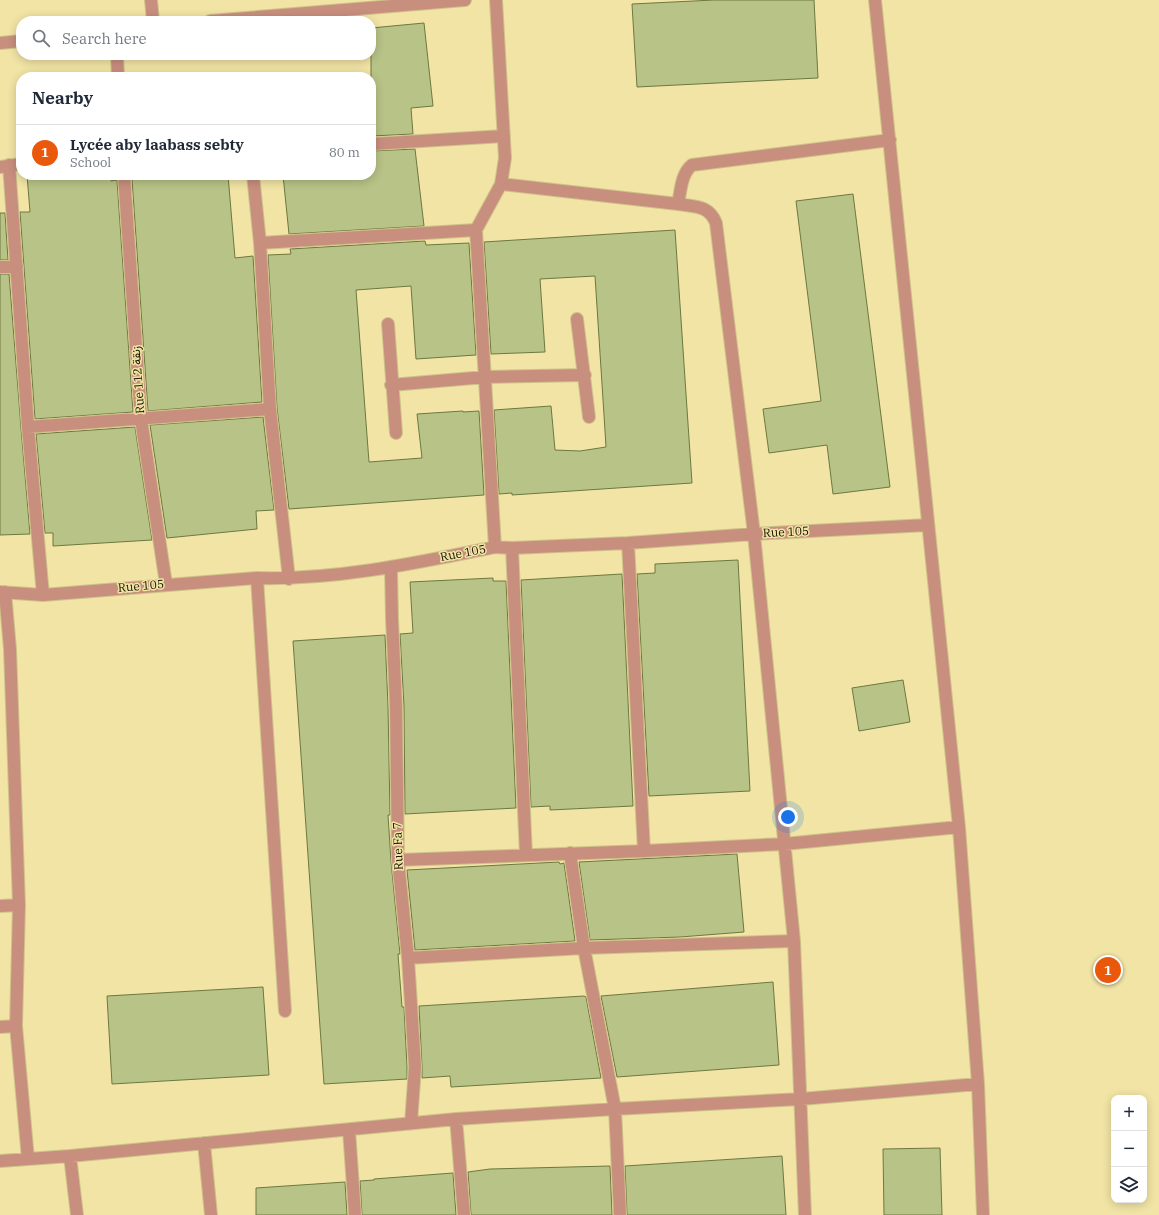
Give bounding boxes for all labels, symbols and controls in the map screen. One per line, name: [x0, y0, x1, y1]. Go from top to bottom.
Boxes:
search box: [16, 16, 376, 60]
icon: search: [30, 27, 52, 49]
text: Search here: [62, 29, 147, 48]
text: Nearby: [32, 87, 93, 109]
text: Lycée aby laabass sebty: [70, 135, 244, 154]
text: 1: [41, 144, 49, 161]
text: 80 m: [329, 144, 360, 161]
text: School: [70, 154, 111, 171]
street label: Rue 112 زنقة: [128, 346, 148, 414]
street label: Rue 105: [762, 523, 809, 540]
street label: Rue 105: [439, 541, 487, 564]
street label: Rue 105: [117, 576, 165, 595]
your location: [778, 807, 798, 827]
street label: Rue Fa 7: [389, 822, 406, 870]
pin: 1: [1095, 955, 1121, 985]
map controls: [1111, 1095, 1147, 1203]
button: +: [1111, 1095, 1147, 1131]
button: −: [1111, 1131, 1147, 1167]
button: layers: [1111, 1167, 1147, 1203]

